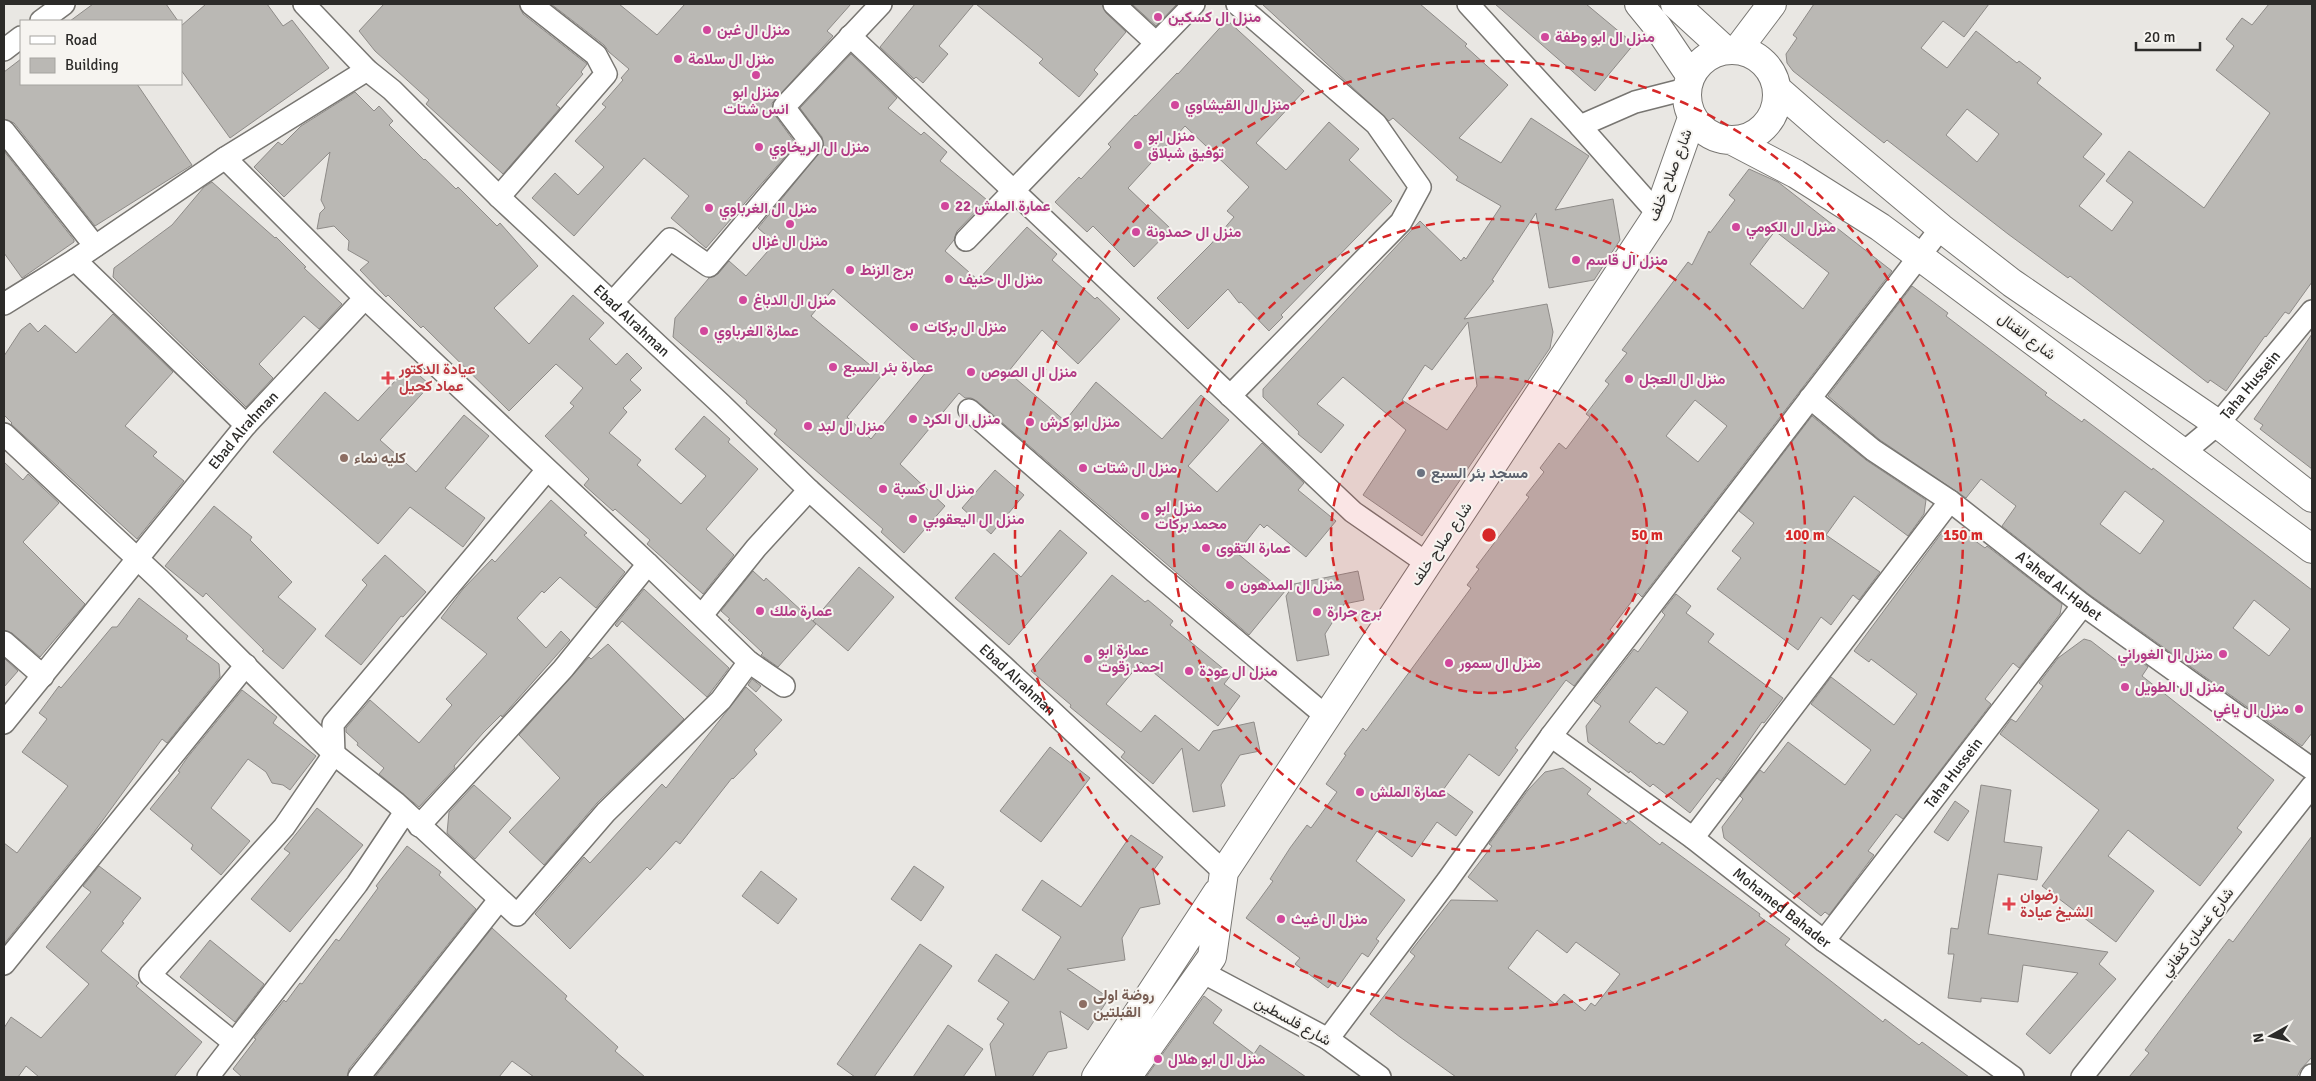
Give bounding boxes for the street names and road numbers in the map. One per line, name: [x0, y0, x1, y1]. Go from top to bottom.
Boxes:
street label: شارع صلاح خلف: [1644, 126, 1698, 224]
street label: Ebad Alrahman: [590, 281, 674, 361]
street label: شارع القنال: [1994, 309, 2059, 365]
street label: Taha Hussein: [2216, 347, 2284, 423]
street label: Ebad Alrahman: [205, 388, 282, 473]
street label: شارع صلاح خلف: [1406, 499, 1477, 590]
street label: A'ahed Al-Habet: [2012, 547, 2105, 625]
street label: Ebad Alrahman: [976, 640, 1060, 720]
street label: Taha Hussein: [1921, 734, 1986, 812]
street label: Mohamed Bahader: [1729, 864, 1835, 952]
street label: شارع غسان كنفاني: [2157, 884, 2241, 983]
street label: شارع فلسطين: [1251, 993, 1335, 1051]

